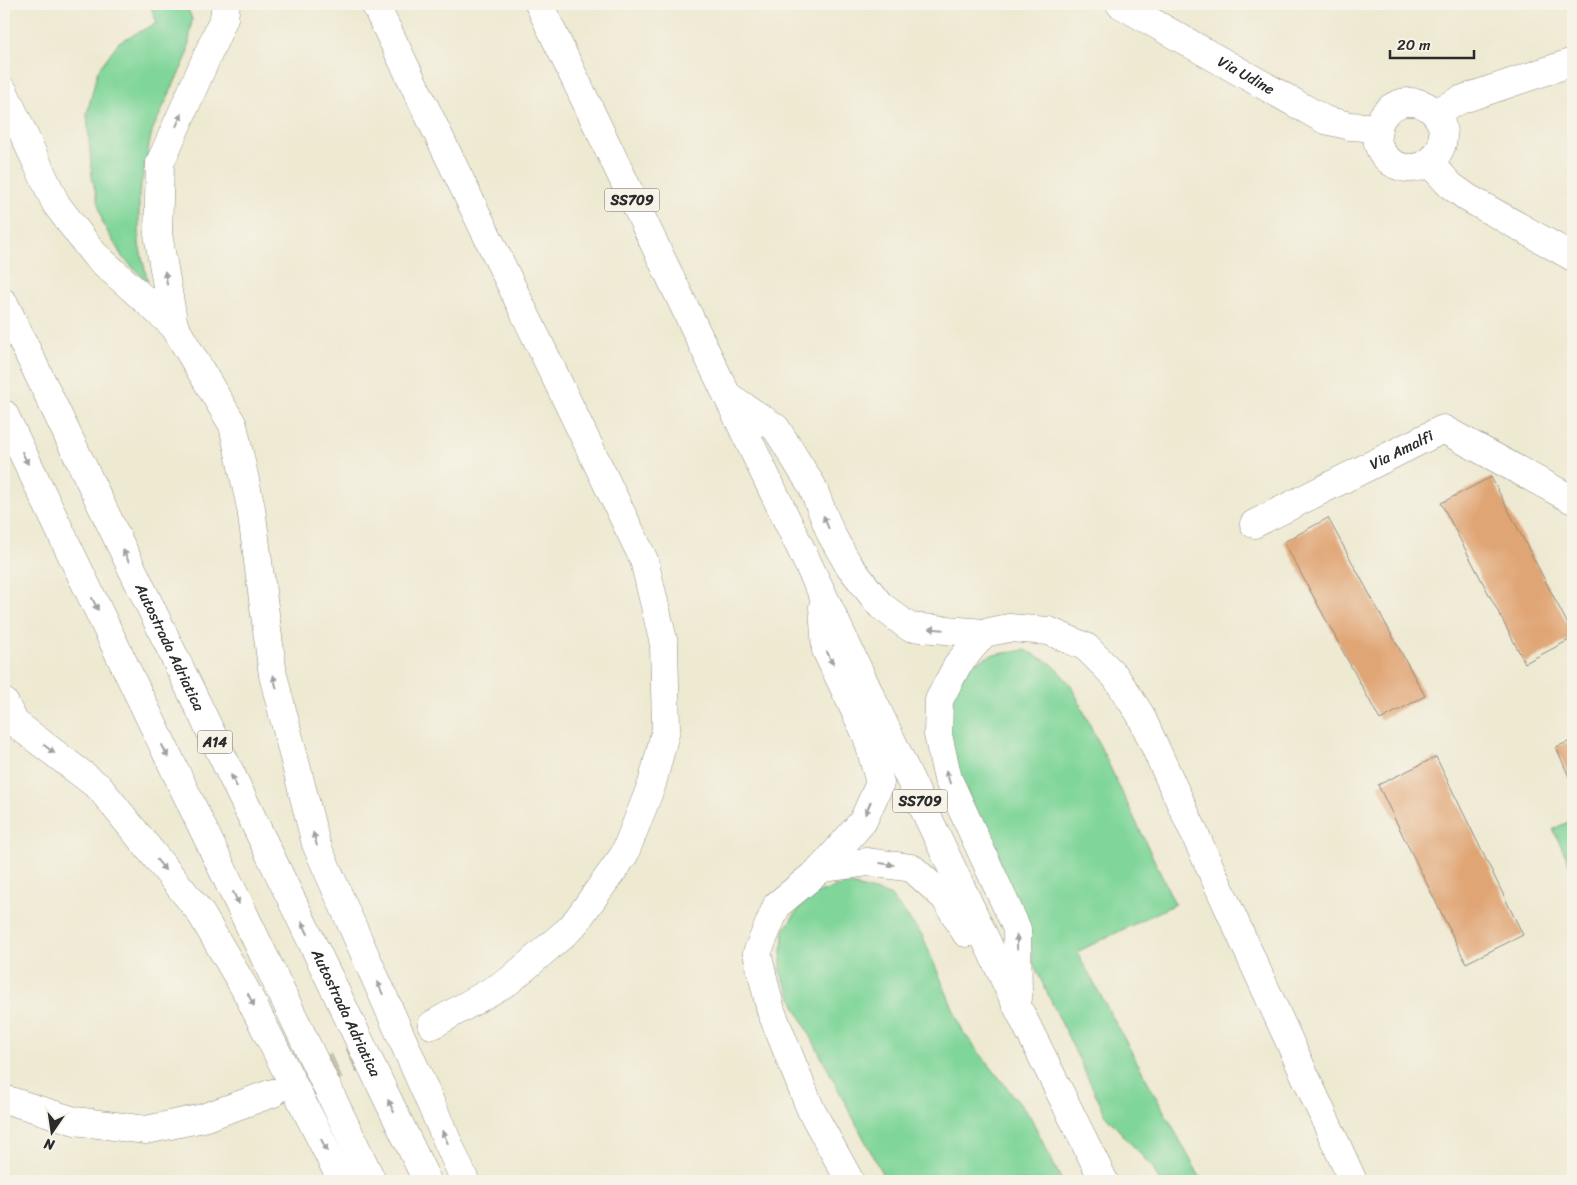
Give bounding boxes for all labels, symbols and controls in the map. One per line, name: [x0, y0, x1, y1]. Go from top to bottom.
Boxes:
scale bar: [1390, 28, 1473, 60]
text: 20 m: [1397, 32, 1431, 58]
street label: Via Udine: [1213, 49, 1280, 102]
one-way arrow: [175, 113, 183, 127]
road number: SS709: [604, 188, 660, 212]
one-way arrow: [161, 269, 169, 285]
street label: Via Amalfi: [1365, 422, 1439, 477]
one-way arrow: [21, 451, 29, 465]
one-way arrow: [822, 514, 830, 529]
one-way arrow: [122, 549, 130, 563]
street label: Autostrada Adriatica: [127, 578, 212, 716]
one-way arrow: [91, 597, 99, 612]
one-way arrow: [927, 625, 943, 633]
one-way arrow: [826, 651, 834, 665]
one-way arrow: [271, 674, 279, 689]
road number: A14: [198, 730, 232, 754]
one-way arrow: [42, 743, 55, 754]
one-way arrow: [162, 744, 170, 758]
one-way arrow: [943, 769, 951, 784]
one-way arrow: [230, 774, 239, 789]
road number: SS709: [892, 789, 948, 812]
one-way arrow: [864, 801, 872, 815]
one-way arrow: [311, 831, 319, 846]
one-way arrow: [156, 858, 167, 871]
one-way arrow: [879, 861, 895, 869]
one-way arrow: [231, 890, 240, 905]
one-way arrow: [301, 921, 309, 935]
one-way arrow: [1013, 933, 1021, 949]
street label: Autostrada Adriatica: [304, 944, 388, 1082]
one-way arrow: [375, 981, 383, 995]
one-way arrow: [247, 992, 255, 1007]
one-way arrow: [386, 1099, 394, 1113]
north arrow: [28, 1108, 78, 1158]
one-way arrow: [441, 1130, 449, 1144]
text: N: [41, 1131, 58, 1158]
one-way arrow: [320, 1137, 328, 1152]

